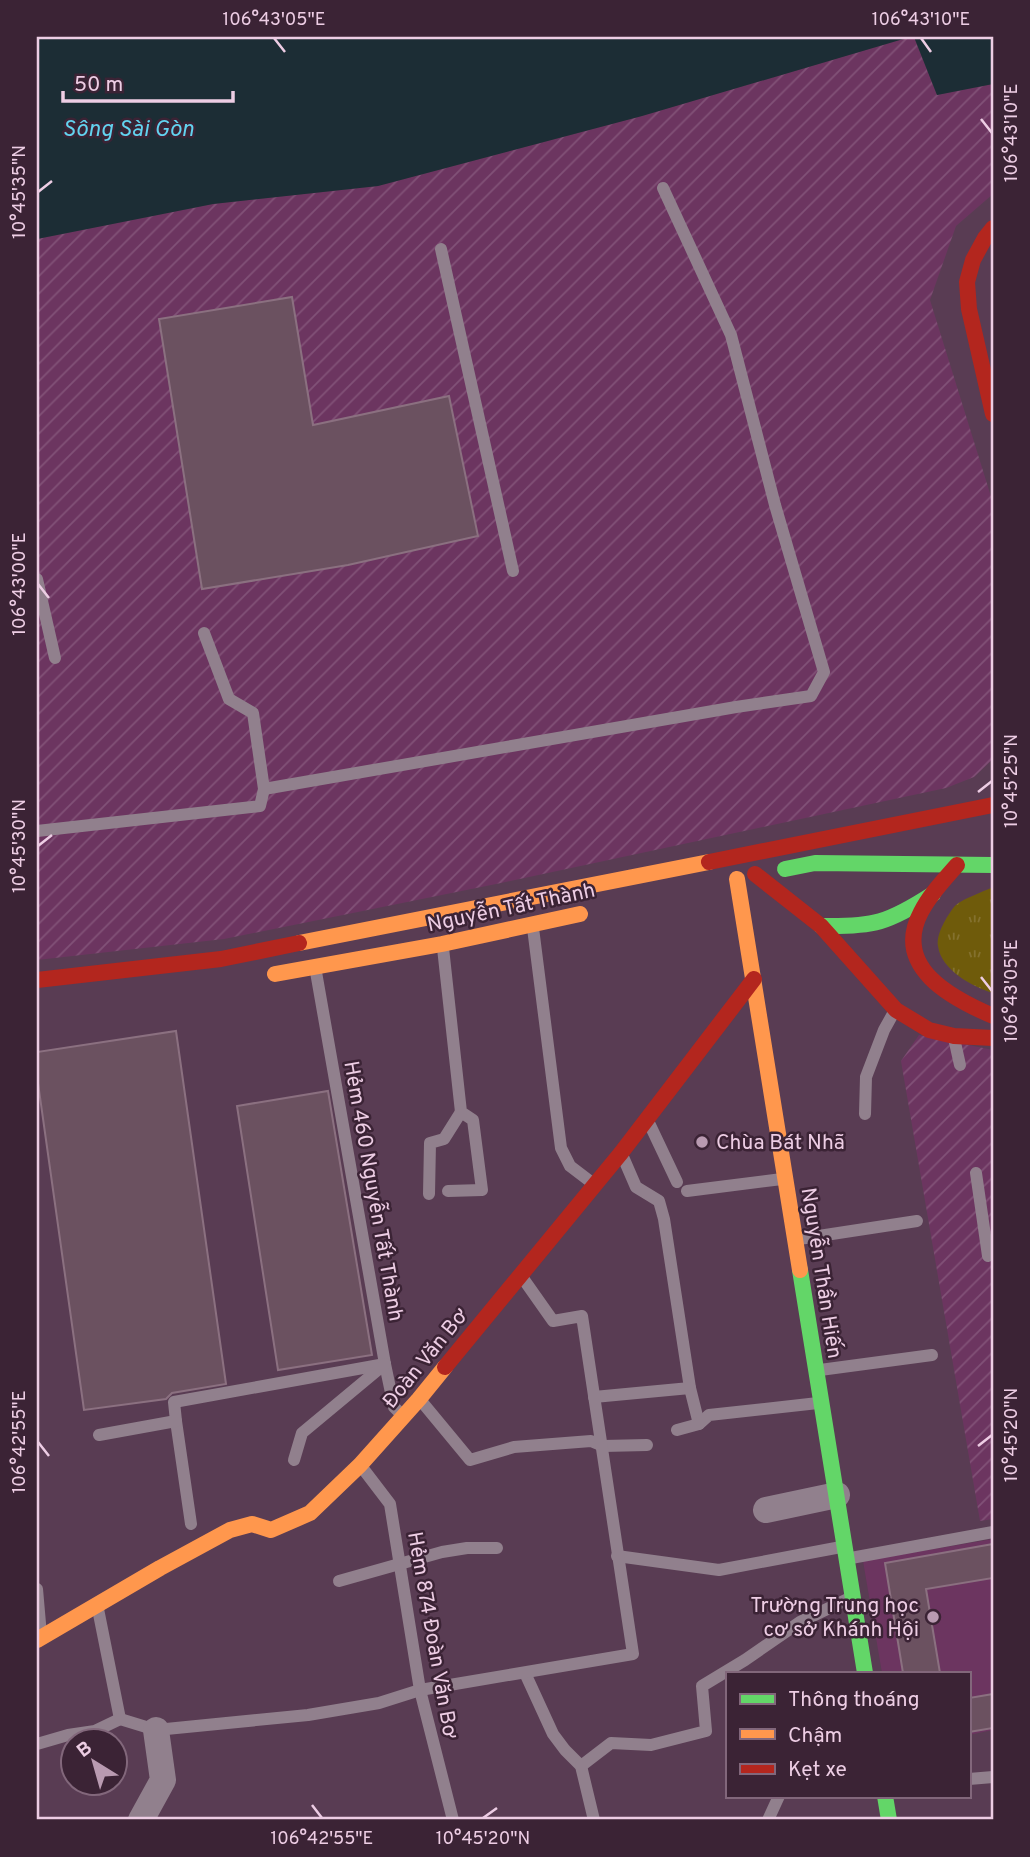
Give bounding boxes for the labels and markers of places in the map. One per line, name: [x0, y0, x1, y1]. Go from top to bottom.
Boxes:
place label: Chùa Bát Nhã: [716, 1130, 845, 1157]
marker: Chùa Bát Nhã: [694, 1134, 710, 1150]
place label: Trường Trung học cơ sở Khánh Hội: [750, 1593, 919, 1644]
marker: Trường Trung học cơ sở Khánh Hội: [925, 1609, 941, 1625]

